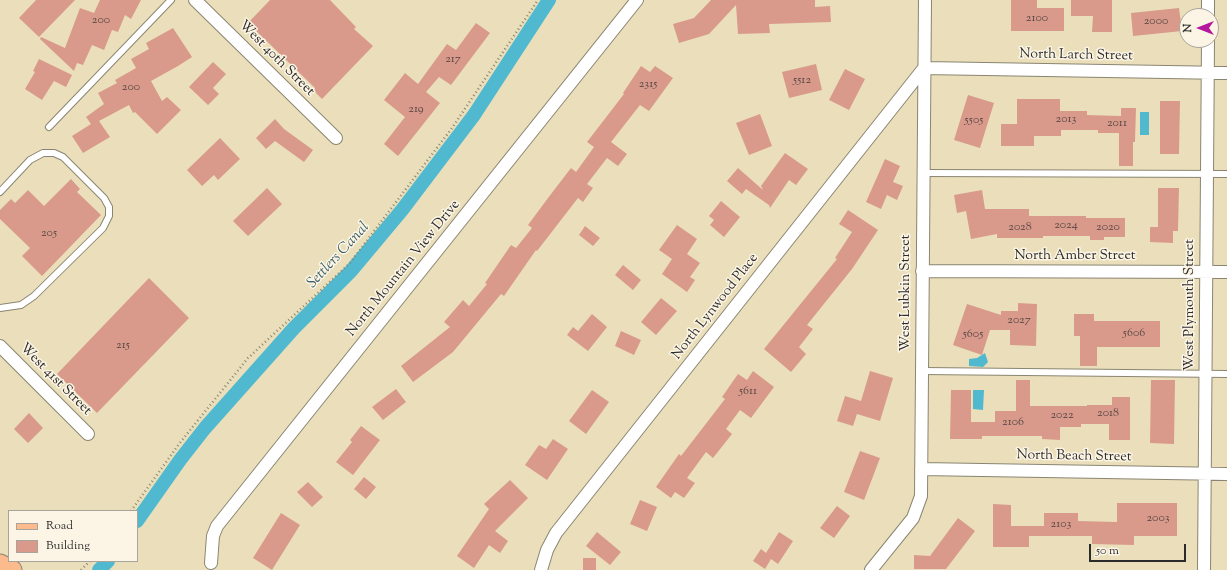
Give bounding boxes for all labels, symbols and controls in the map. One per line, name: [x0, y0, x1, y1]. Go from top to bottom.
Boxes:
north arrow: [1179, 8, 1219, 48]
house number: 2100: [1026, 12, 1048, 26]
house number: 200: [92, 14, 110, 28]
house number: 2000: [1144, 15, 1168, 29]
street label: West 40th Street: [235, 18, 317, 100]
text: N: [1180, 24, 1196, 32]
street label: North Larch Street: [1019, 47, 1133, 65]
house number: 217: [445, 53, 461, 67]
house number: 5512: [793, 74, 811, 88]
house number: 2315: [639, 78, 657, 92]
house number: 200: [122, 81, 140, 95]
house number: 219: [408, 103, 424, 117]
house number: 2013: [1056, 113, 1076, 127]
house number: 5505: [965, 114, 983, 128]
house number: 2011: [1107, 117, 1127, 131]
street label: North Mountain View Drive: [344, 197, 464, 341]
water label: Settlers Canal: [304, 219, 374, 293]
house number: 2024: [1054, 219, 1078, 233]
house number: 2028: [1008, 221, 1032, 235]
house number: 2020: [1096, 221, 1120, 235]
house number: 205: [41, 227, 57, 241]
street label: West Lubkin Street: [899, 235, 915, 351]
street label: West Plymouth Street: [1183, 239, 1199, 371]
street label: North Amber Street: [1014, 249, 1136, 265]
street label: North Lynwood Place: [669, 251, 763, 363]
house number: 2027: [1007, 314, 1031, 328]
house number: 5606: [1123, 327, 1145, 341]
house number: 5605: [963, 328, 983, 342]
house number: 215: [116, 339, 130, 353]
street label: West 41st Street: [15, 340, 95, 420]
house number: 5611: [739, 385, 757, 399]
house number: 2018: [1097, 407, 1119, 421]
house number: 2022: [1050, 409, 1074, 423]
house number: 2106: [1002, 416, 1024, 430]
street label: North Beach Street: [1016, 448, 1132, 466]
legend: [8, 510, 138, 562]
house number: 2003: [1146, 512, 1170, 526]
text: Road: [46, 517, 73, 535]
house number: 2103: [1051, 518, 1071, 532]
scale bar: [1091, 536, 1188, 562]
text: Building: [46, 537, 90, 555]
text: 50 m: [1096, 542, 1119, 560]

